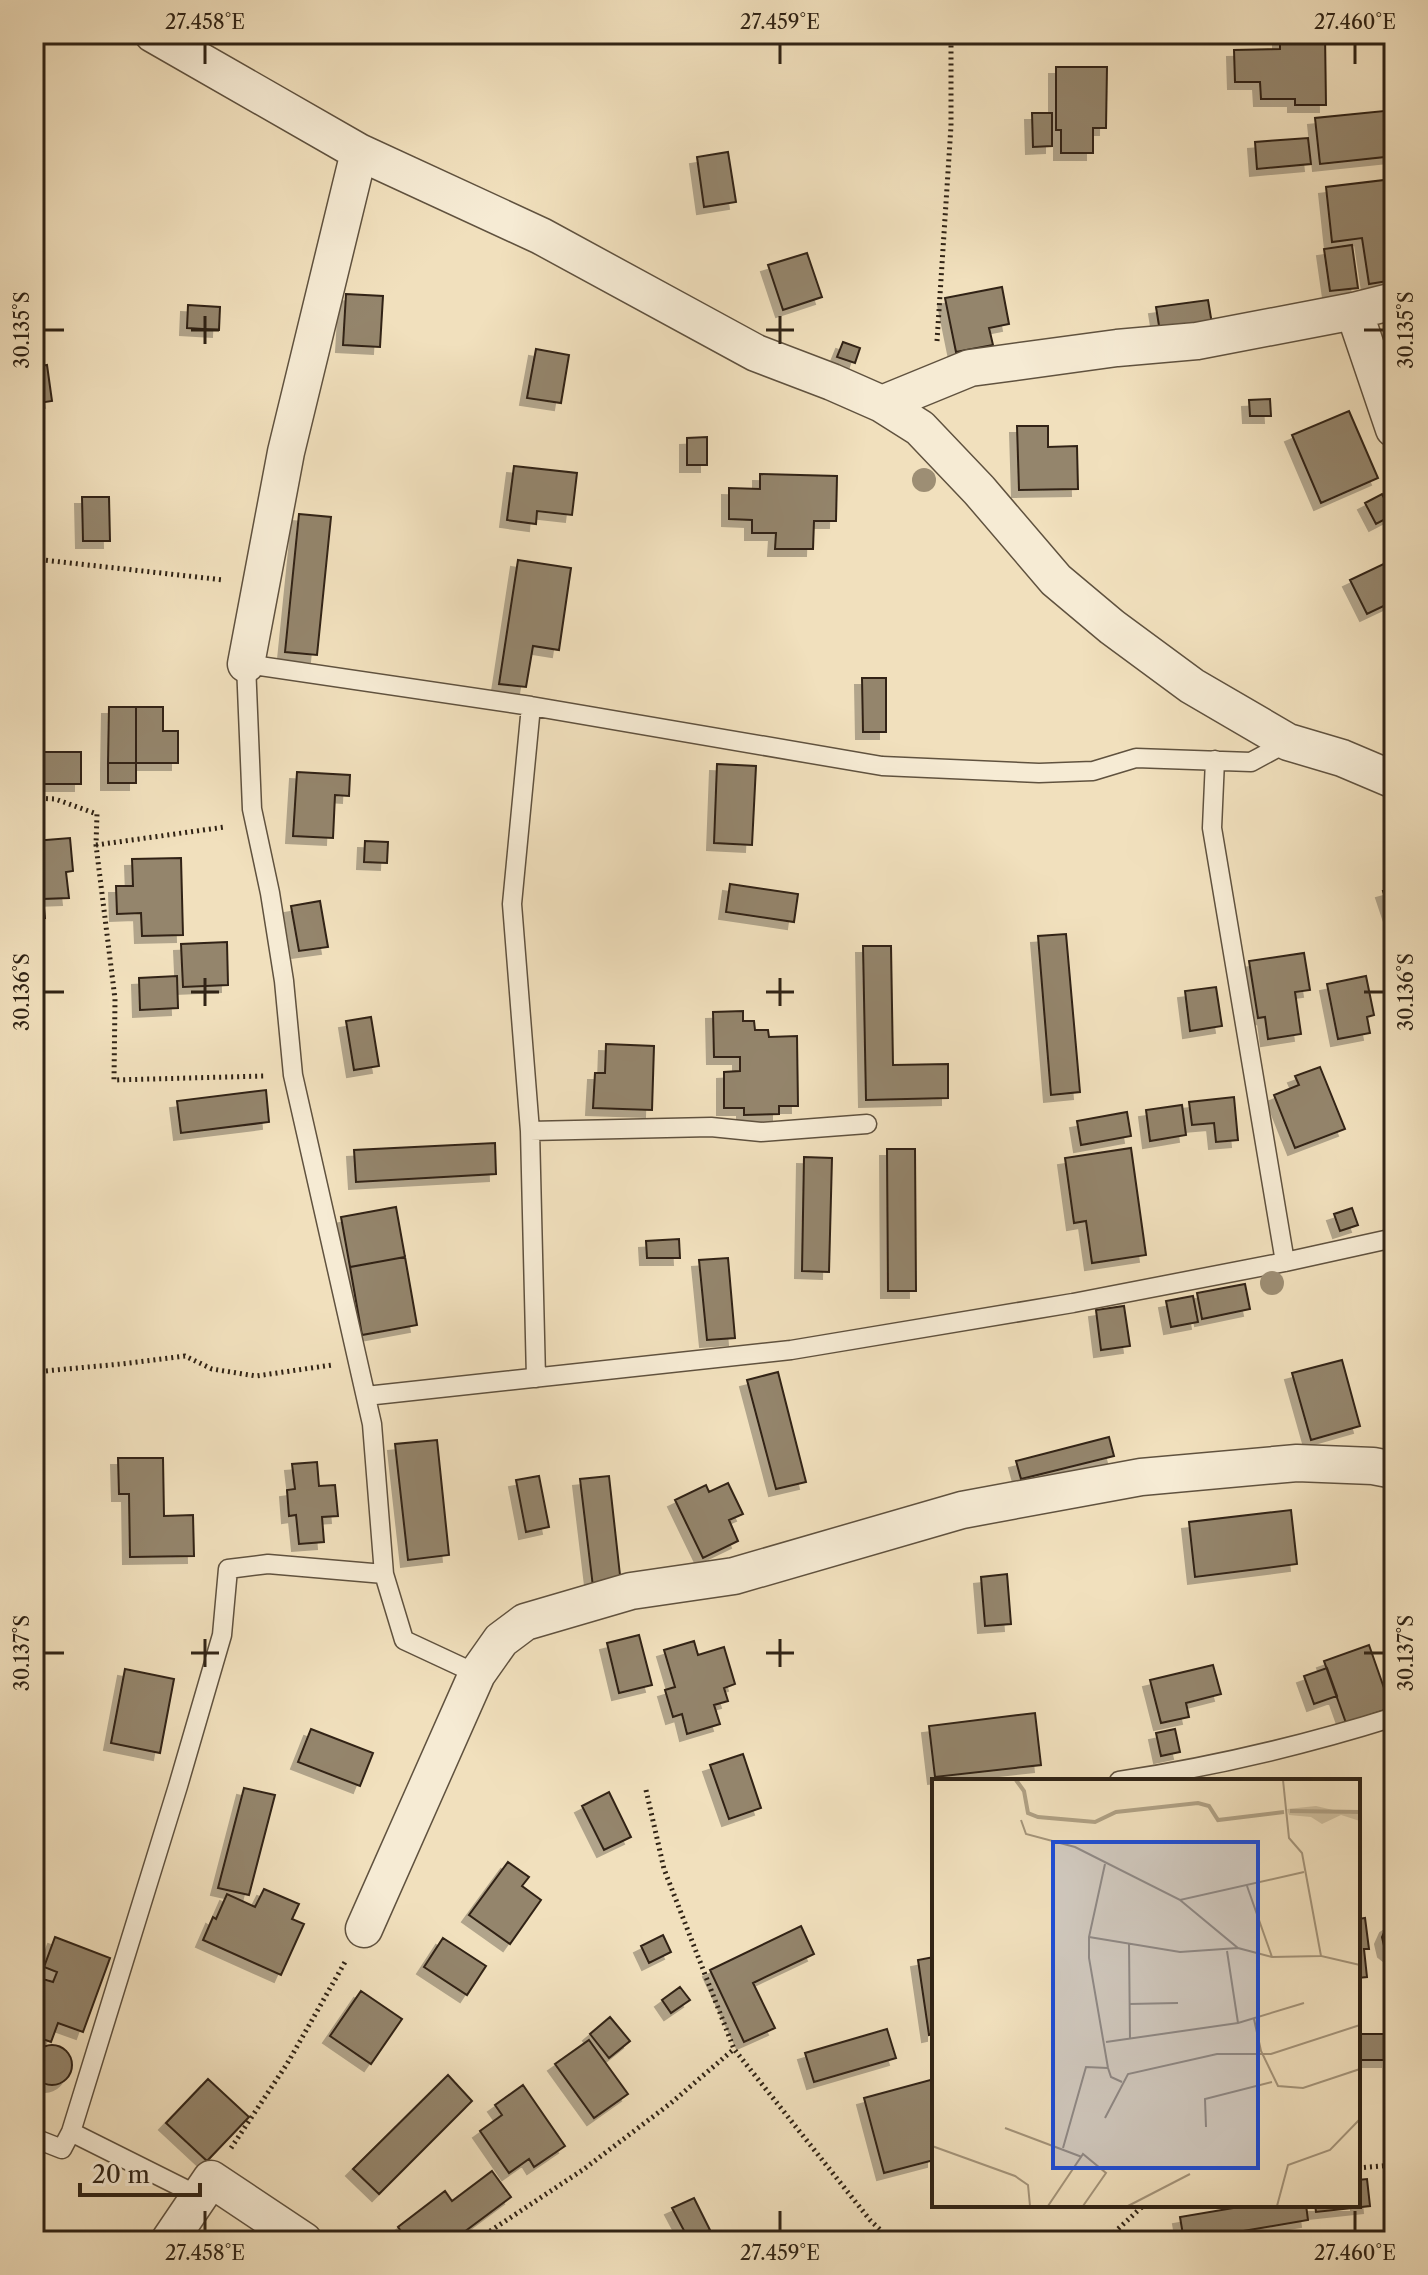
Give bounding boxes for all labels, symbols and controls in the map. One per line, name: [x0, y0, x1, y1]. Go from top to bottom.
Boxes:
text: 27.458°E: [165, 10, 245, 34]
text: 27.459°E: [740, 10, 820, 34]
text: 27.460°E: [1314, 10, 1396, 34]
text: 30.135°S: [10, 291, 34, 369]
text: 30.135°S: [1394, 291, 1418, 369]
text: 30.136°S: [10, 953, 34, 1031]
text: 30.136°S: [1394, 953, 1418, 1031]
text: 30.137°S: [10, 1615, 34, 1691]
text: 30.137°S: [1394, 1615, 1418, 1691]
inset map: [932, 1779, 1360, 2207]
scale bar: [80, 2147, 200, 2197]
text: 20 m: [92, 2160, 150, 2189]
text: 27.458°E: [165, 2241, 245, 2265]
text: 27.459°E: [740, 2241, 820, 2265]
text: 27.460°E: [1314, 2241, 1396, 2265]

